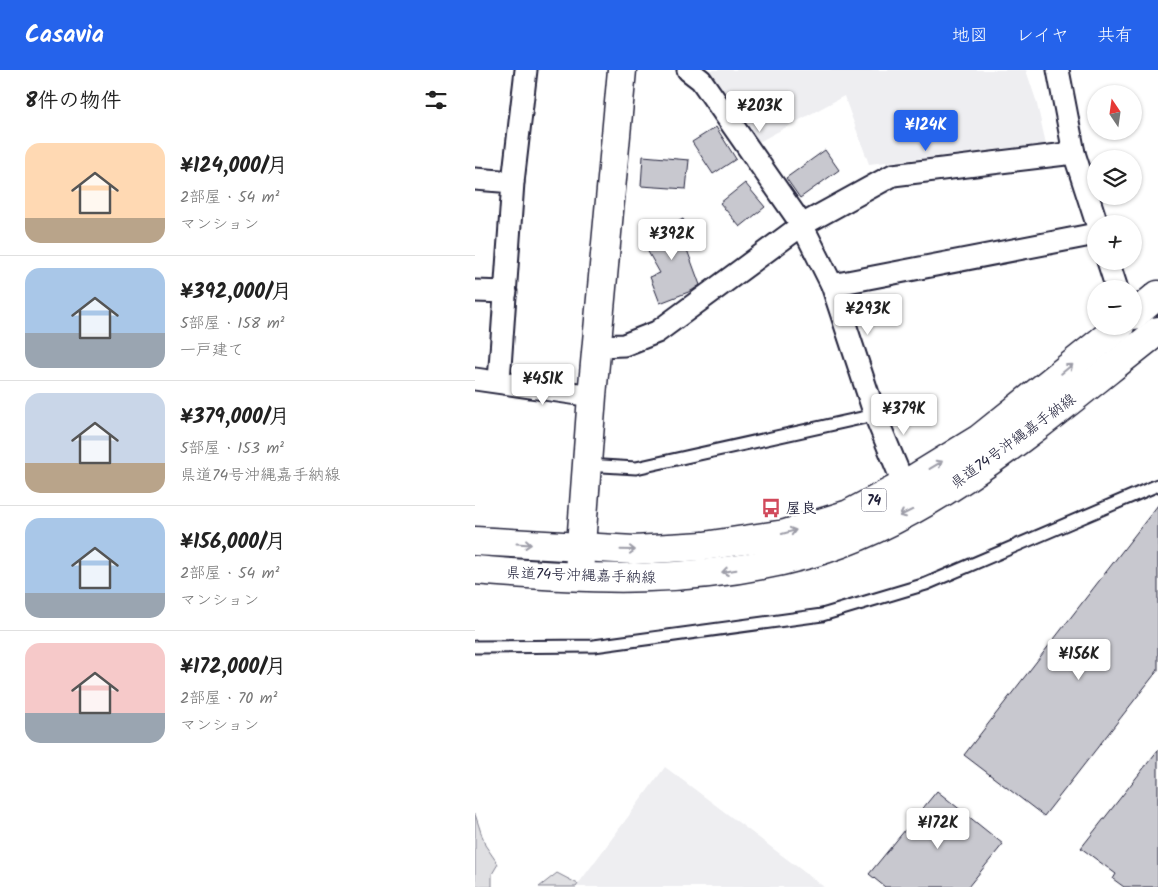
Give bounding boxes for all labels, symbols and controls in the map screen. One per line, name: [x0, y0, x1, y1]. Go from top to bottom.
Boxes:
text: Casavia: [25, 16, 104, 55]
text: 地図: [952, 22, 988, 51]
text: レイヤ: [1016, 22, 1069, 51]
text: 共有: [1097, 22, 1133, 51]
text: 8件の物件: [25, 85, 121, 118]
north arrow: [1087, 85, 1143, 140]
map controls: [1087, 85, 1142, 335]
icon: filters: [422, 86, 450, 114]
pin: ¥203K: [725, 90, 795, 133]
text: ¥203K: [737, 94, 783, 119]
pin: ¥124K: [891, 109, 961, 152]
text: ¥124K: [905, 113, 947, 138]
text: ¥124,000/月: [180, 150, 288, 183]
button: layers: [1087, 150, 1142, 205]
icon: home: [65, 163, 125, 223]
text: 2部屋 · 54 m²: [180, 185, 279, 210]
text: マンション: [180, 212, 259, 237]
button: +: [1087, 215, 1142, 270]
pin: ¥392K: [637, 218, 707, 261]
text: ¥392K: [649, 222, 695, 247]
text: ¥392,000/月: [180, 276, 292, 309]
button: −: [1087, 280, 1142, 335]
icon: home: [65, 288, 125, 348]
pin: ¥293K: [833, 294, 903, 336]
text: ¥293K: [845, 297, 891, 322]
text: 5部屋 · 158 m²: [180, 311, 285, 336]
text: 一戸建て: [180, 338, 244, 363]
one-way arrow: [1060, 363, 1073, 374]
pin: ¥451K: [508, 364, 578, 406]
text: ¥451K: [522, 367, 564, 392]
street label: 県道74号沖縄嘉手納線: [946, 388, 1081, 496]
pin: ¥379K: [869, 394, 939, 436]
text: ¥379K: [882, 397, 926, 422]
text: ¥379,000/月: [180, 401, 290, 434]
icon: home: [65, 413, 125, 473]
text: 5部屋 · 153 m²: [180, 436, 284, 461]
one-way arrow: [929, 460, 943, 470]
text: 県道74号沖縄嘉手納線: [180, 463, 340, 488]
road number: 74: [861, 488, 887, 512]
bus stop icon: 屋良: [760, 497, 782, 519]
place label: 屋良: [786, 497, 817, 521]
one-way arrow: [898, 508, 913, 518]
text: ¥156,000/月: [180, 526, 286, 559]
one-way arrow: [781, 527, 797, 536]
icon: home: [65, 538, 125, 598]
one-way arrow: [515, 540, 531, 549]
one-way arrow: [620, 545, 636, 554]
text: 2部屋 · 54 m²: [180, 561, 279, 586]
street label: 県道74号沖縄嘉手納線: [505, 561, 656, 591]
one-way arrow: [721, 566, 737, 576]
text: マンション: [180, 588, 259, 613]
pin: ¥156K: [1044, 638, 1114, 681]
text: ¥156K: [1058, 642, 1100, 667]
text: ¥172,000/月: [180, 651, 286, 684]
icon: home: [65, 663, 125, 723]
text: 2部屋 · 70 m²: [180, 686, 277, 711]
text: マンション: [180, 713, 259, 738]
pin: ¥172K: [903, 808, 973, 850]
text: ¥172K: [917, 811, 959, 836]

